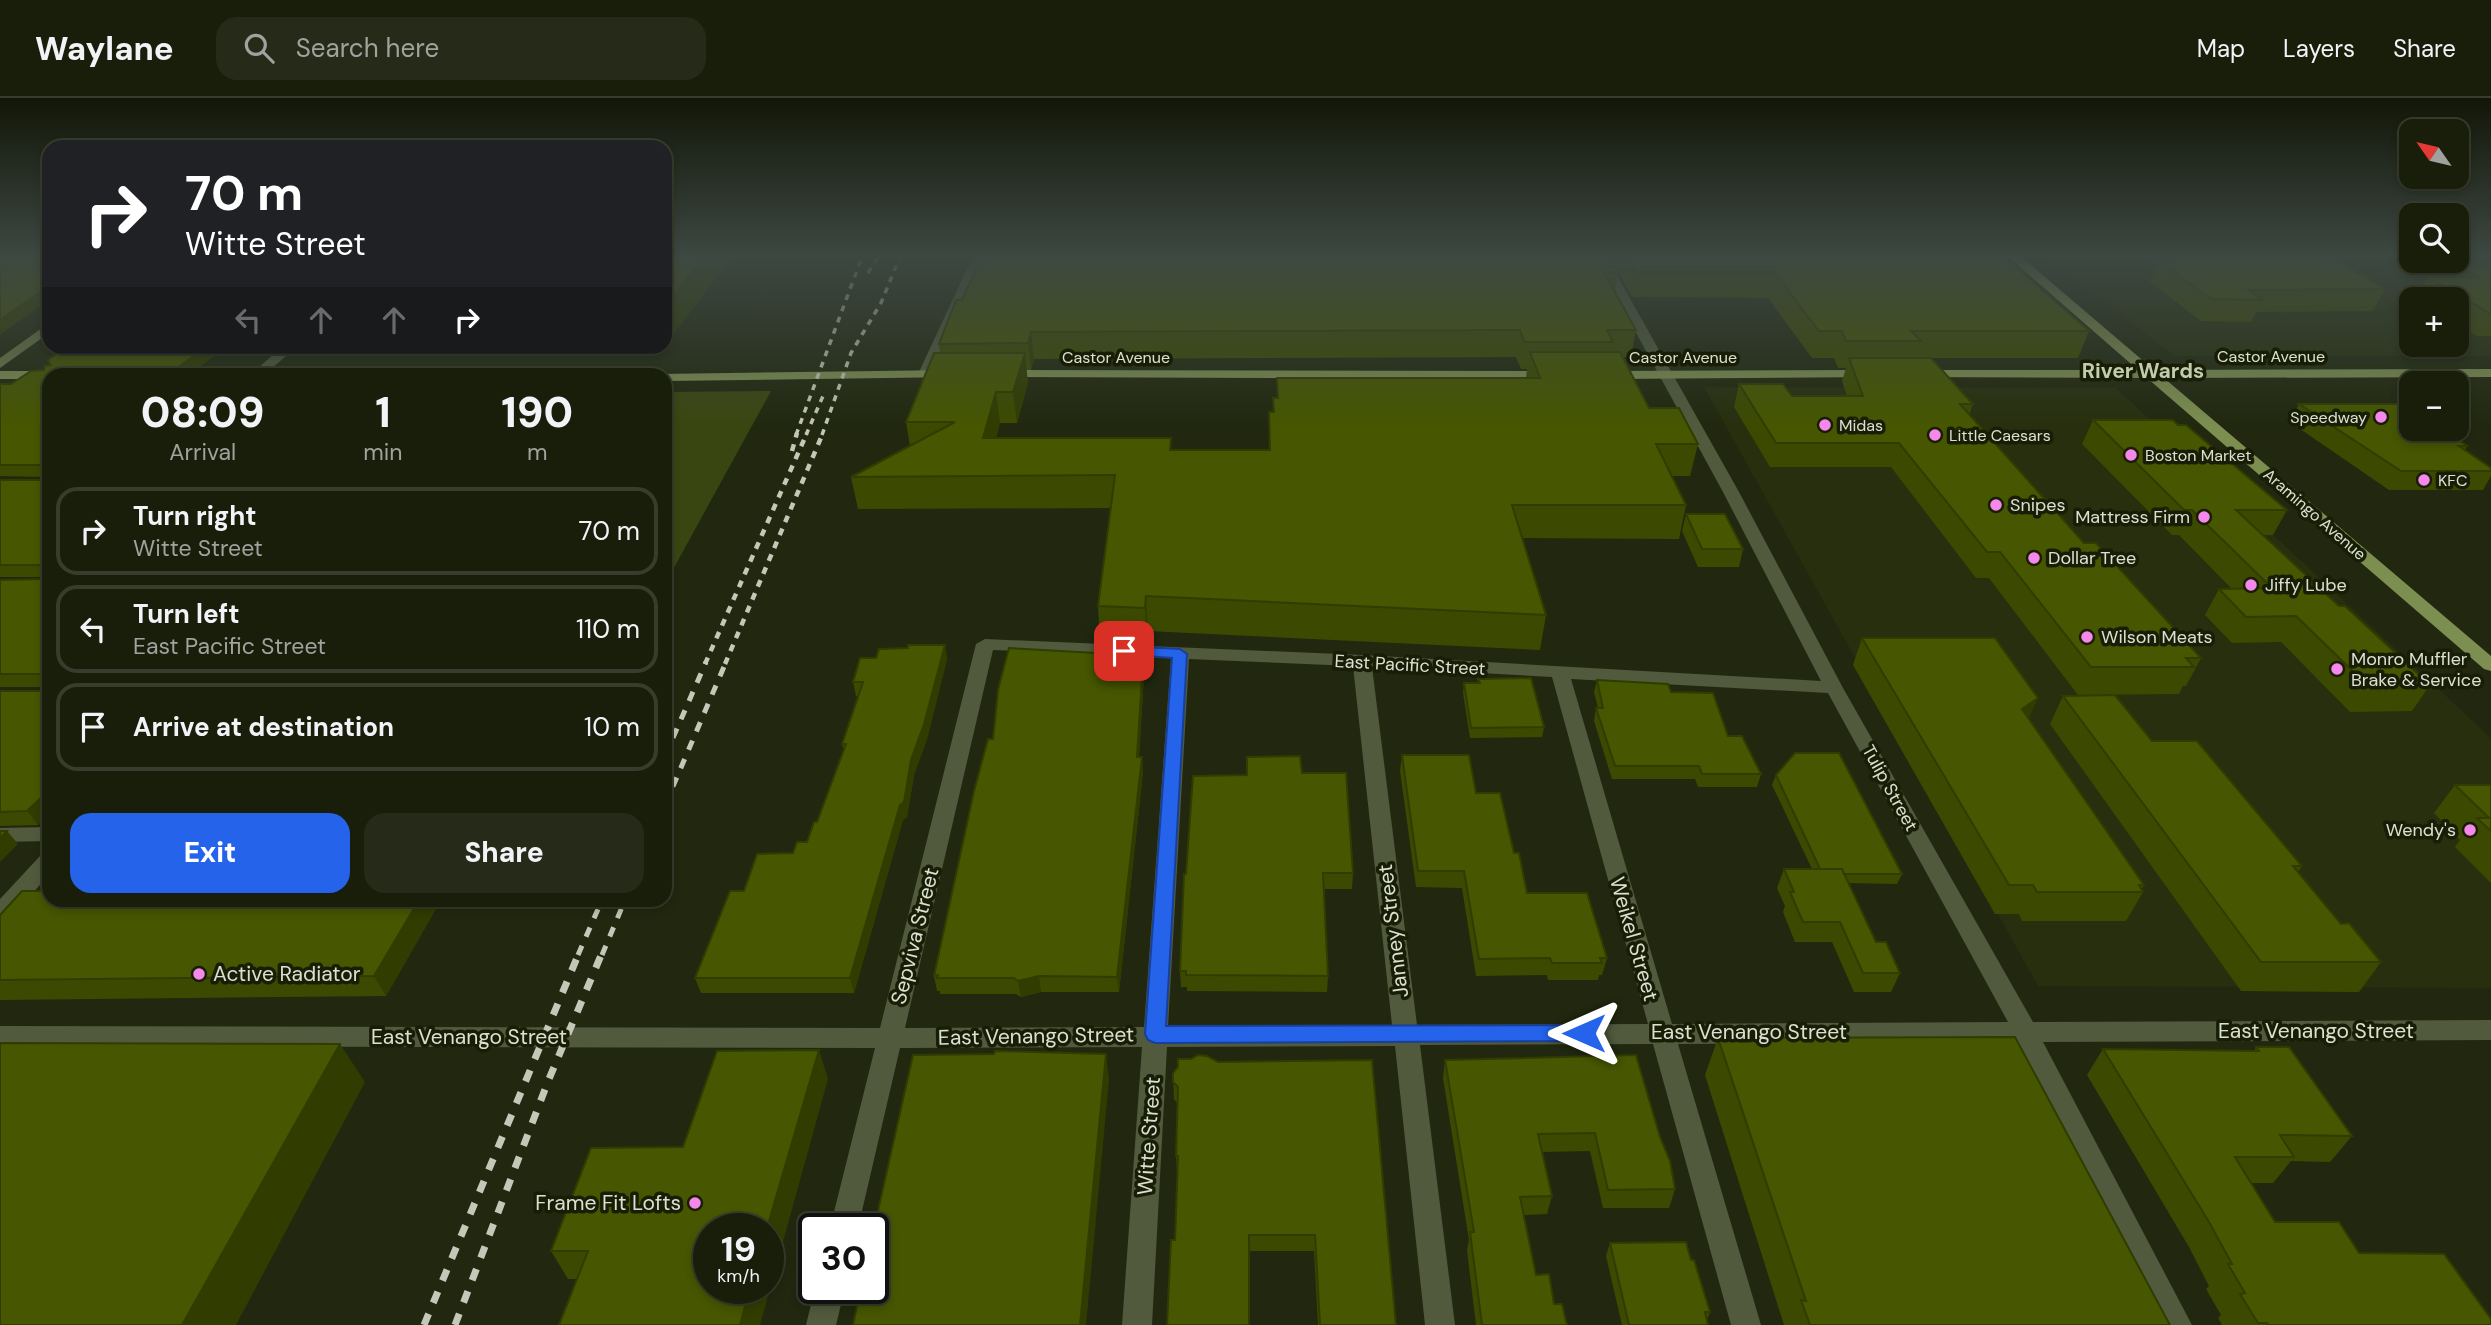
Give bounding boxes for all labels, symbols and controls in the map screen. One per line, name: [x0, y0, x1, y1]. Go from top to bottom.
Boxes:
search box: [216, 17, 706, 80]
text: Waylane: [35, 27, 174, 70]
icon: search: [240, 29, 278, 67]
text: Search here: [296, 31, 439, 65]
text: Map: [2197, 33, 2245, 64]
text: Layers: [2283, 33, 2355, 64]
text: Share: [2393, 33, 2456, 64]
north arrow: [2399, 119, 2469, 189]
map controls: [2399, 119, 2469, 441]
text: 70 m: [185, 161, 303, 225]
icon: right: [70, 168, 161, 259]
button: search: [2399, 203, 2469, 273]
text: Witte Street: [185, 223, 366, 265]
button: +: [2399, 287, 2469, 357]
icon: left: [229, 301, 267, 339]
icon: ahead: [302, 301, 340, 339]
icon: ahead: [375, 301, 413, 339]
icon: right: [448, 301, 486, 339]
street label: Castor Avenue: [2217, 346, 2325, 367]
street label: Castor Avenue: [1062, 347, 1170, 368]
street label: Castor Avenue: [1629, 347, 1737, 368]
district label: River Wards: [2082, 357, 2204, 385]
button: −: [2399, 371, 2469, 441]
text: 08:09: [141, 385, 264, 440]
text: 1: [375, 385, 391, 440]
text: 190: [501, 385, 573, 440]
place label: Speedway: [2290, 407, 2367, 428]
marker: Speedway: [2373, 409, 2389, 425]
place label: Midas: [1839, 415, 1883, 436]
marker: Midas: [1817, 417, 1833, 433]
place label: Little Caesars: [1949, 425, 2051, 446]
marker: Little Caesars: [1927, 427, 1943, 443]
text: Arrival: [169, 437, 236, 467]
text: min: [363, 437, 402, 467]
text: m: [527, 437, 547, 467]
place label: Boston Market: [2145, 445, 2251, 466]
marker: Boston Market: [2123, 447, 2139, 463]
street label: Aramingo Avenue: [2259, 464, 2370, 565]
place label: KFC: [2438, 470, 2467, 491]
marker: KFC: [2416, 472, 2432, 488]
place label: Snipes: [2010, 493, 2066, 517]
marker: Snipes: [1988, 497, 2004, 513]
text: Turn right: [133, 499, 257, 533]
place label: Mattress Firm: [2075, 505, 2190, 529]
marker: Mattress Firm: [2196, 509, 2212, 525]
icon: right: [74, 512, 112, 550]
text: 70 m: [579, 514, 640, 548]
text: Witte Street: [133, 533, 263, 563]
place label: Dollar Tree: [2048, 546, 2136, 570]
marker: Dollar Tree: [2026, 550, 2042, 566]
place label: Jiffy Lube: [2265, 573, 2347, 597]
marker: Jiffy Lube: [2243, 577, 2259, 593]
text: Turn left: [133, 597, 240, 631]
icon: left: [74, 610, 112, 648]
text: 110 m: [576, 612, 640, 646]
pin: [1094, 621, 1154, 681]
place label: Wilson Meats: [2101, 625, 2213, 649]
marker: Wilson Meats: [2079, 629, 2095, 645]
text: East Pacific Street: [133, 631, 326, 661]
icon: arrive: [1105, 632, 1143, 670]
place label: Monro Muffler Brake & Service: [2351, 647, 2481, 692]
street label: East Pacific Street: [1334, 649, 1486, 681]
marker: Monro Muffler Brake & Service: [2329, 661, 2345, 677]
icon: arrive: [74, 708, 112, 746]
text: Arrive at destination: [133, 710, 394, 744]
text: 10 m: [584, 710, 640, 744]
street label: Tulip Street: [1856, 741, 1924, 835]
button: Exit: [70, 813, 350, 893]
button: Share: [364, 813, 644, 893]
place label: Wendy's: [2386, 818, 2456, 842]
marker: Wendy's: [2462, 822, 2478, 838]
street label: Janney Street: [1371, 863, 1415, 999]
street label: Sepviva Street: [884, 865, 946, 1007]
street label: Weikel Street: [1603, 874, 1665, 1004]
place label: Active Radiator: [213, 960, 361, 988]
marker: Active Radiator: [191, 966, 207, 982]
position arrow: [1547, 996, 1621, 1070]
street label: East Venango Street: [2218, 1017, 2414, 1045]
street label: East Venango Street: [1651, 1018, 1847, 1046]
street label: East Venango Street: [938, 1020, 1134, 1052]
street label: East Venango Street: [371, 1023, 567, 1051]
street label: Witte Street: [1131, 1076, 1167, 1196]
place label: Frame Fit Lofts: [535, 1189, 681, 1217]
marker: Frame Fit Lofts: [687, 1195, 703, 1211]
speed limit sign: 30: [798, 1213, 889, 1304]
text: 19: [721, 1226, 756, 1272]
text: km/h: [717, 1264, 760, 1288]

